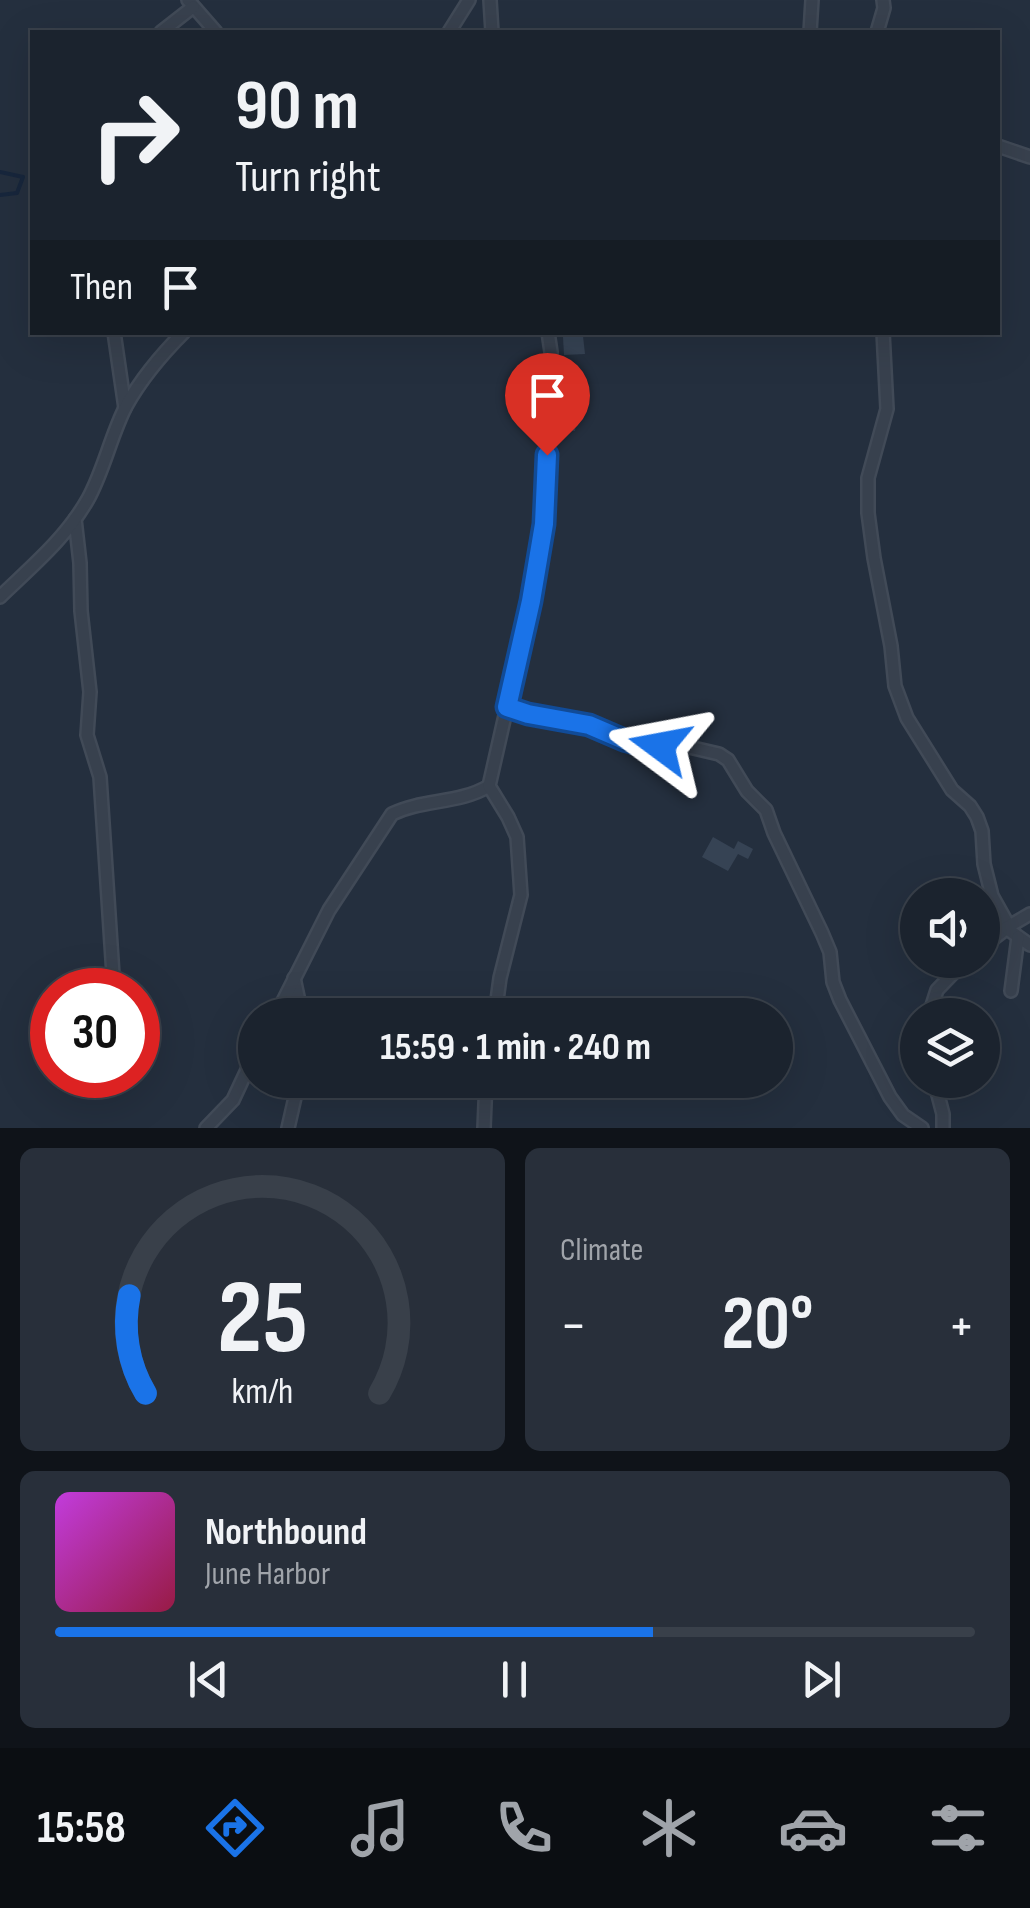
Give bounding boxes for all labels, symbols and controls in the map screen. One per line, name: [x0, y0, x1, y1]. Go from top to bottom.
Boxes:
text: 90 m: [235, 65, 359, 149]
icon: right: [70, 70, 200, 200]
text: Turn right: [235, 150, 381, 205]
icon: arrive: [153, 260, 208, 315]
text: Then: [70, 265, 133, 310]
pin: [505, 353, 590, 456]
icon: arrive: [520, 368, 575, 423]
position arrow: [608, 694, 712, 798]
map controls: [900, 878, 1000, 1098]
button: sound: [900, 878, 1000, 978]
speed limit sign: 30: [30, 968, 160, 1098]
button: layers: [900, 998, 1000, 1098]
text: 15:59 · 1 min · 240 m: [380, 1025, 651, 1070]
text: Climate: [560, 1231, 643, 1270]
text: 25: [217, 1257, 308, 1382]
text: 20°: [721, 1280, 814, 1371]
text: −: [560, 1293, 587, 1360]
text: +: [948, 1293, 975, 1360]
text: km/h: [232, 1371, 293, 1414]
text: Northbound: [205, 1510, 367, 1555]
text: June Harbor: [205, 1555, 330, 1594]
icon: previous: [181, 1652, 236, 1707]
icon: pause: [487, 1652, 542, 1707]
icon: next: [794, 1652, 849, 1707]
icon: directions: [200, 1793, 270, 1863]
icon: music: [345, 1793, 415, 1863]
icon: phone: [489, 1793, 559, 1863]
icon: climate: [634, 1793, 704, 1863]
icon: car: [778, 1793, 848, 1863]
icon: filters: [923, 1793, 993, 1863]
text: 15:58: [37, 1801, 126, 1856]

